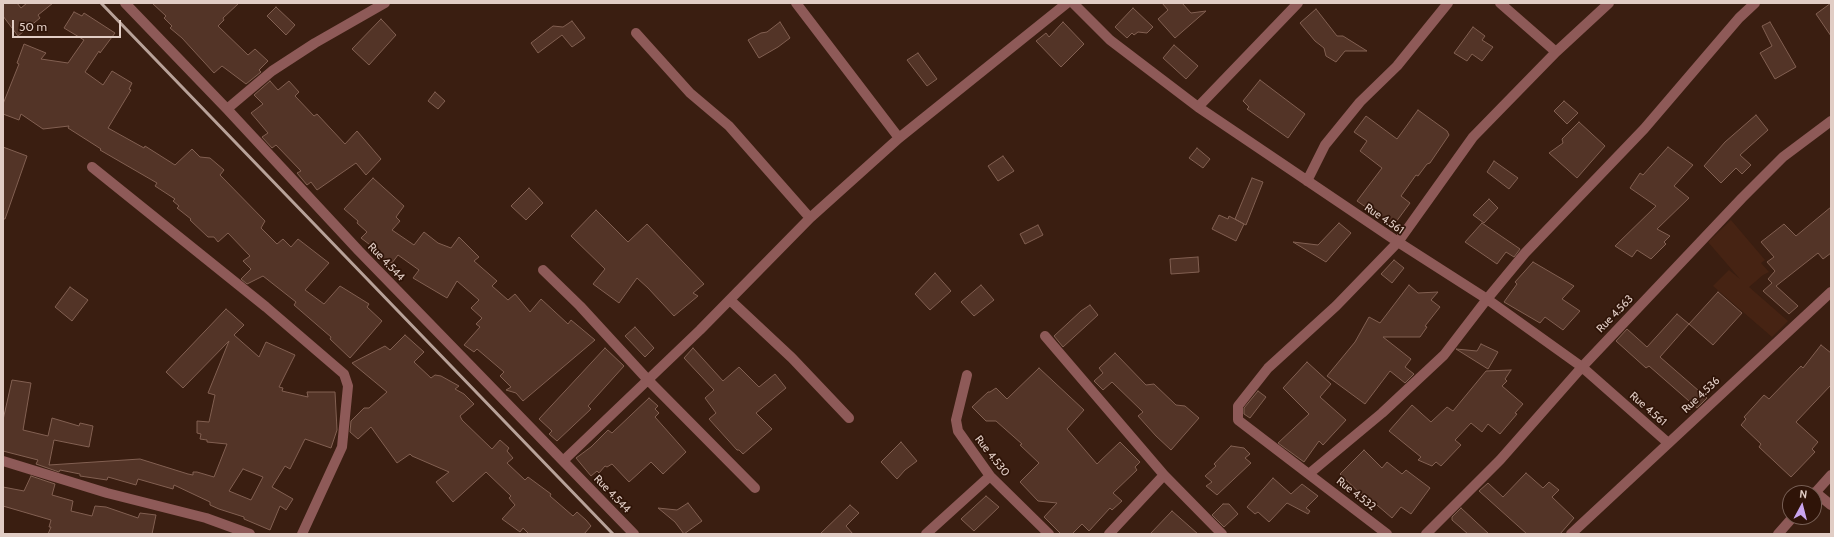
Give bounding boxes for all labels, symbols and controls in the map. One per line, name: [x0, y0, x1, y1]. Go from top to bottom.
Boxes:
scale bar: [14, 12, 123, 38]
text: 50 m: [19, 19, 47, 34]
street label: Rue 4.561: [1362, 201, 1406, 237]
street label: Rue 4.544: [365, 240, 407, 284]
street label: Rue 4.563: [1594, 293, 1636, 335]
street label: Rue 4.536: [1679, 374, 1723, 416]
street label: Rue 4.561: [1627, 389, 1669, 429]
street label: Rue 4.530: [972, 433, 1012, 479]
street label: Rue 4.544: [591, 472, 633, 516]
street label: Rue 4.532: [1334, 474, 1378, 514]
north arrow: [1782, 485, 1822, 525]
text: N: [1799, 487, 1808, 502]

